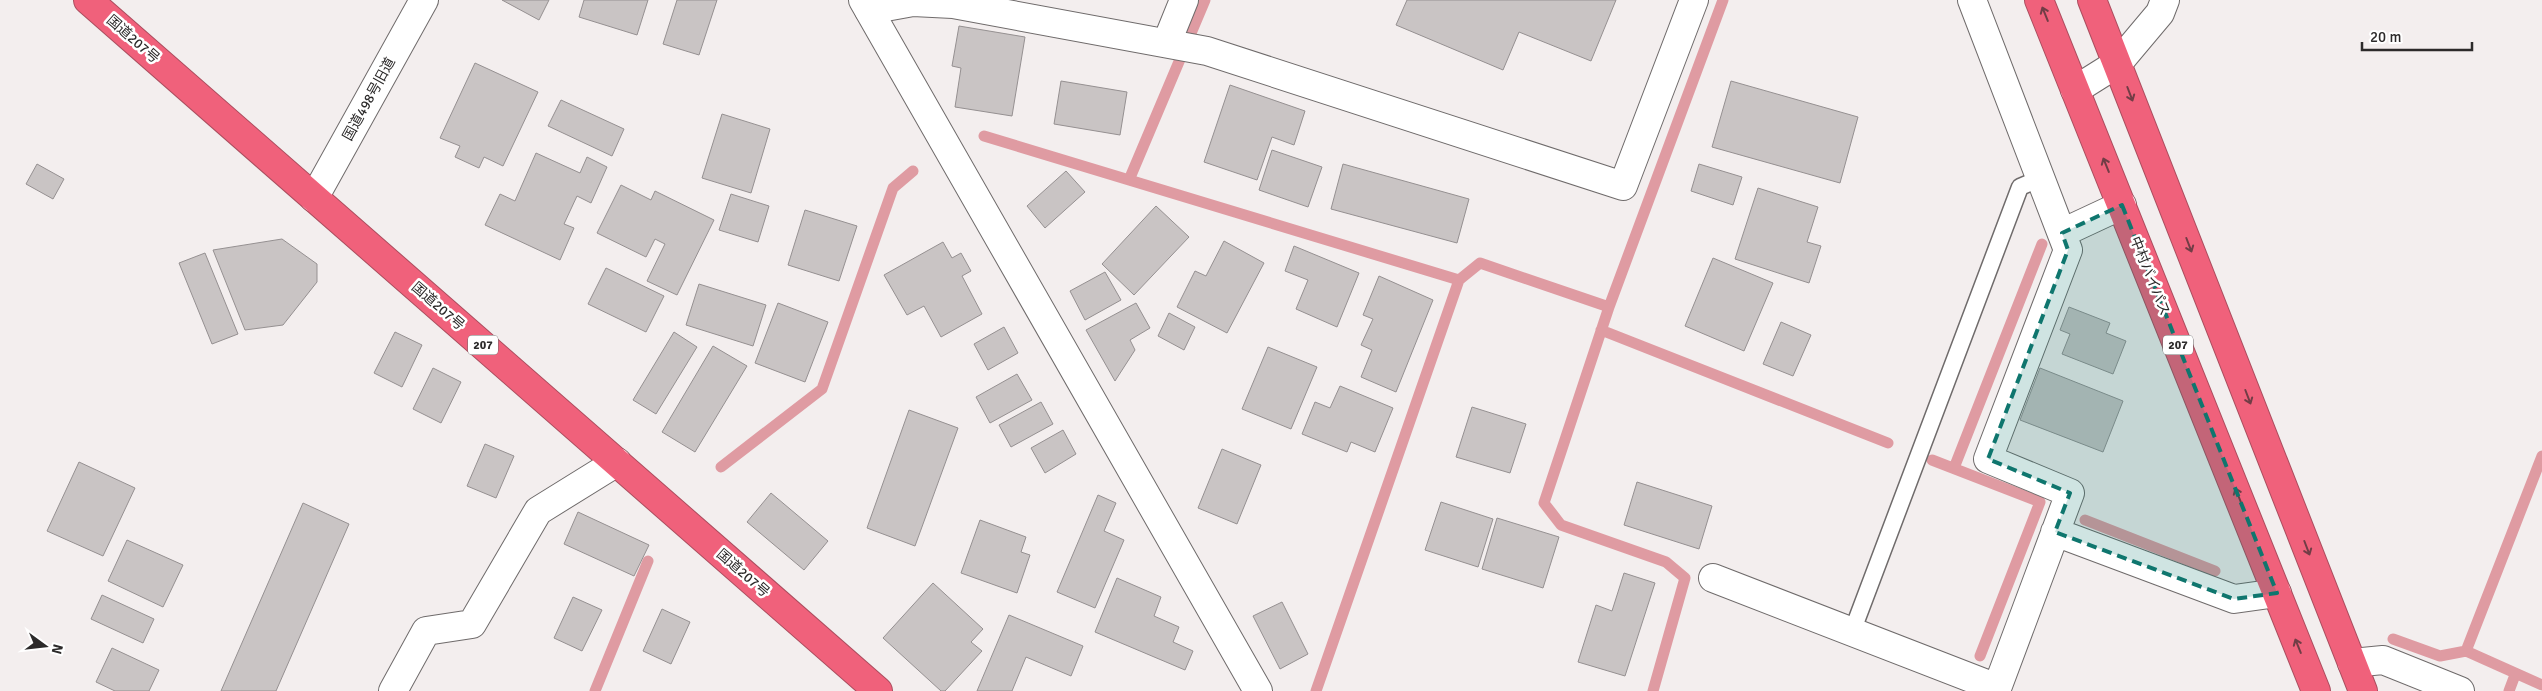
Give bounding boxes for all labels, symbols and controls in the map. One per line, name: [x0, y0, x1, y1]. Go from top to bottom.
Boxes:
one-way arrow: [2040, 7, 2049, 23]
street label: 国道207号: [103, 11, 163, 67]
scale bar: [2362, 20, 2472, 52]
text: 20 m: [2370, 28, 2401, 46]
street label: 国道498号旧道: [339, 54, 399, 144]
one-way arrow: [2126, 86, 2135, 101]
one-way arrow: [2100, 158, 2110, 173]
street label: 中村バイパス: [2126, 234, 2174, 318]
one-way arrow: [2185, 237, 2194, 252]
street label: 国道207号: [408, 278, 468, 334]
road number: 207: [468, 336, 498, 354]
road number: 207: [2163, 336, 2193, 354]
one-way arrow: [2244, 389, 2253, 404]
one-way arrow: [2232, 488, 2242, 503]
one-way arrow: [2303, 540, 2312, 555]
street label: 国道207号: [713, 545, 773, 601]
north arrow: [20, 621, 70, 671]
one-way arrow: [2293, 639, 2302, 654]
text: N: [48, 642, 67, 656]

